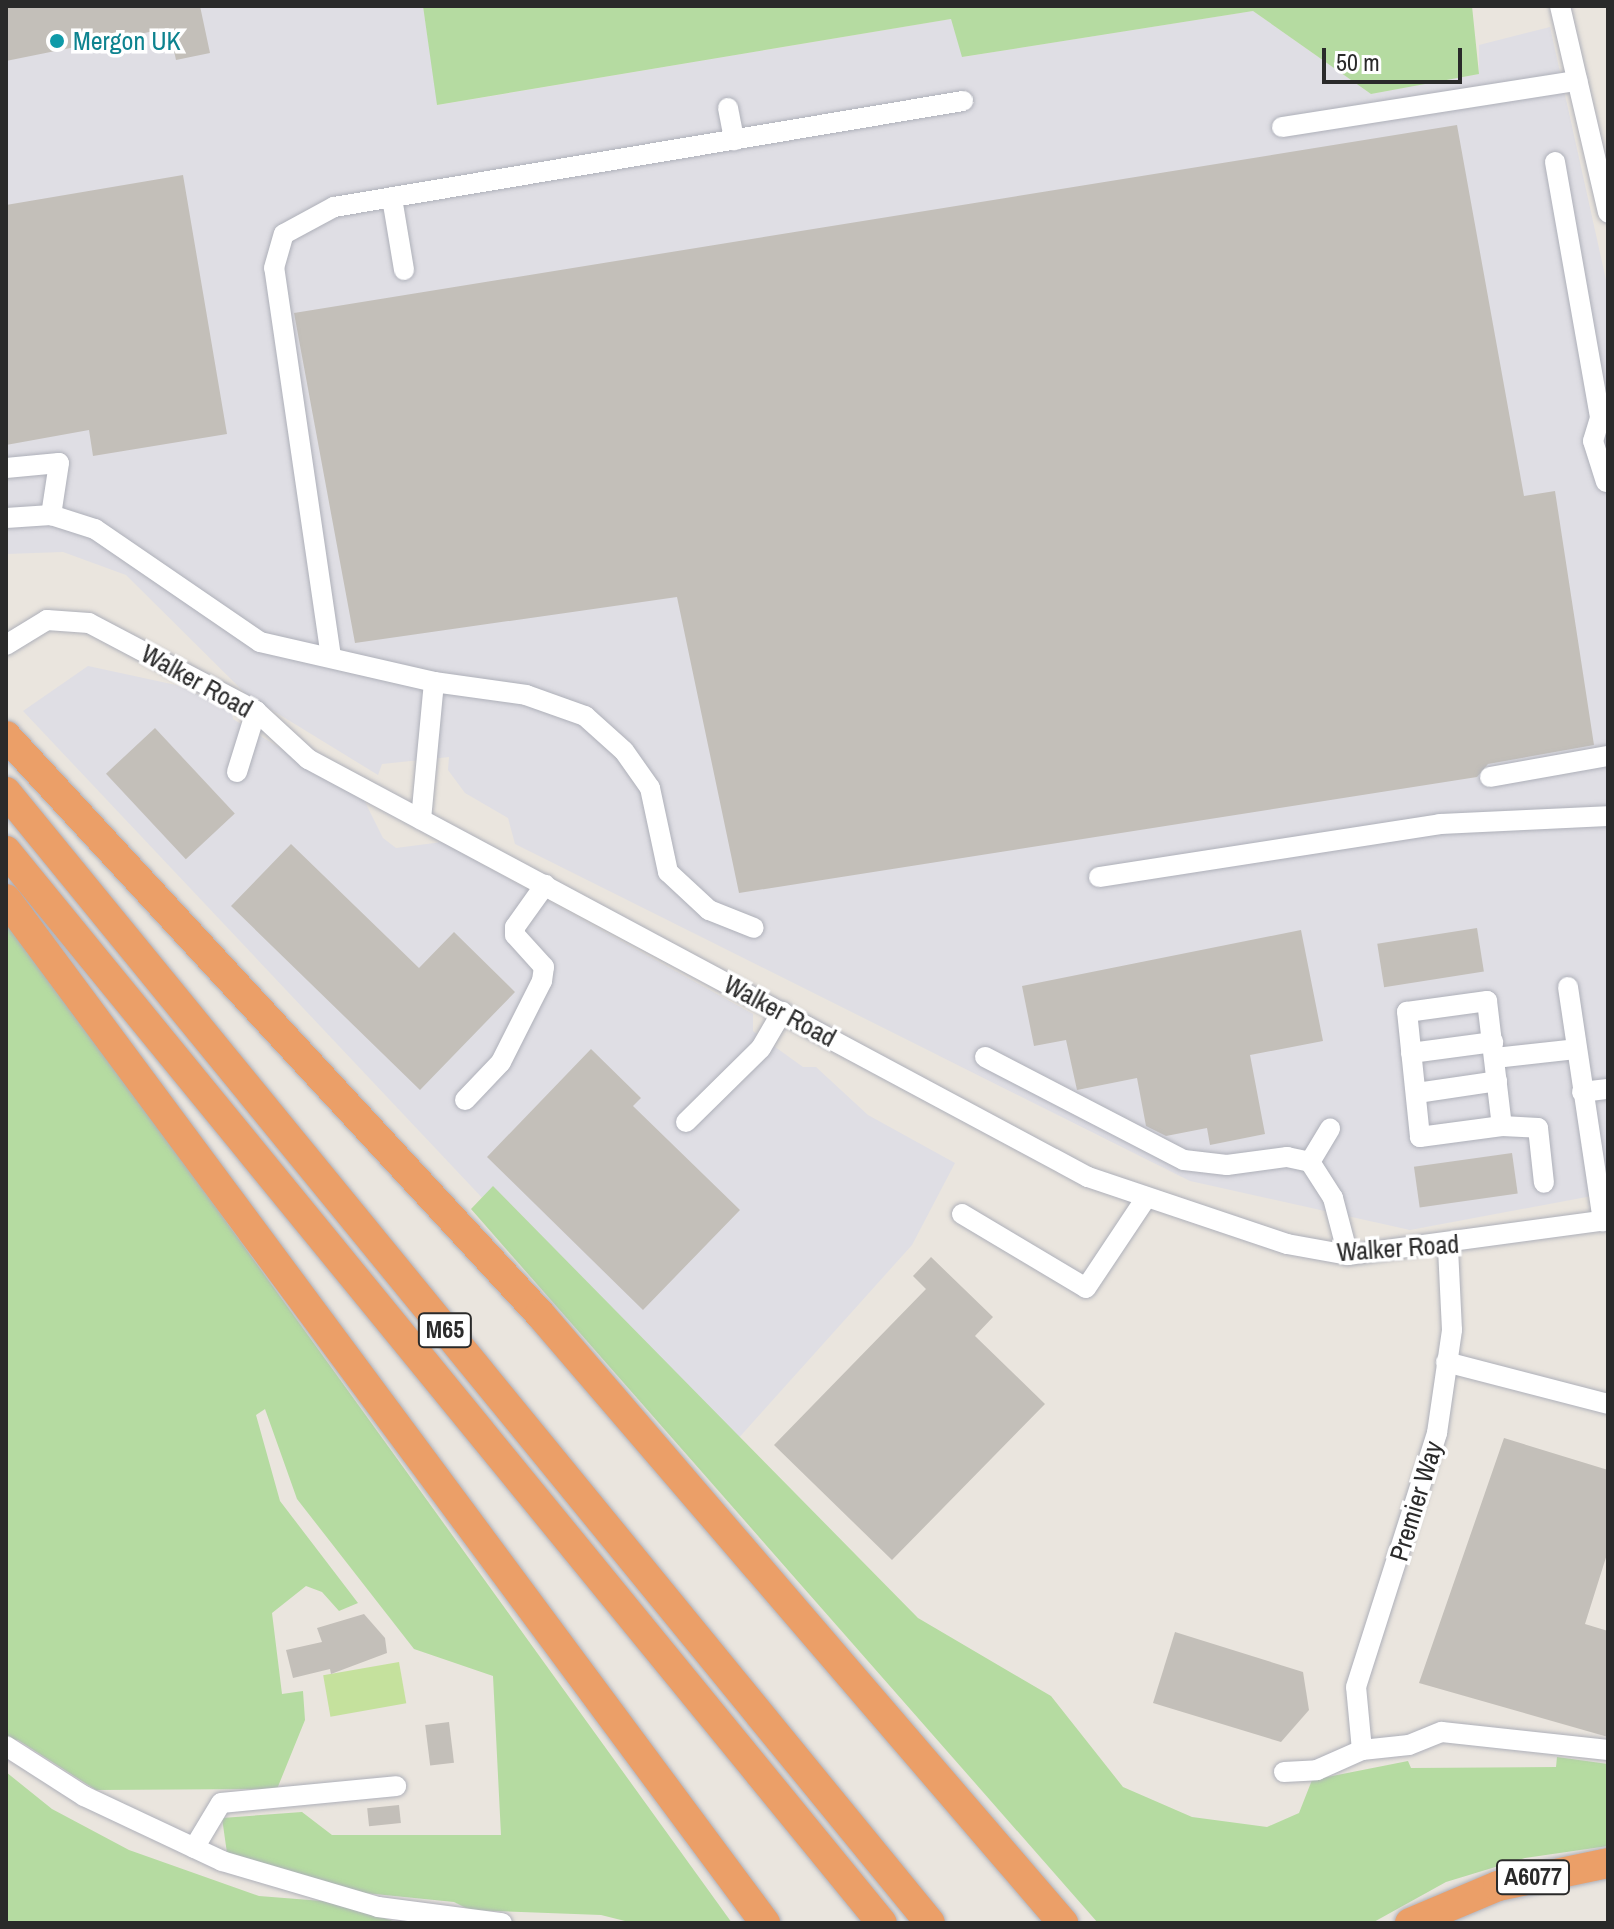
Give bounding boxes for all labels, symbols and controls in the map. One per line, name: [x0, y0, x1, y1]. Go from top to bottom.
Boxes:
place label: Mergon UK: [73, 25, 181, 57]
marker: Mergon UK: [48, 32, 66, 50]
scale bar: [1326, 32, 1466, 82]
text: 50 m: [1336, 46, 1380, 78]
street label: Walker Road: [136, 638, 258, 724]
street label: Walker Road: [719, 968, 841, 1054]
street label: Walker Road: [1336, 1228, 1460, 1268]
road number: M65: [417, 1310, 473, 1350]
street label: Premier Way: [1383, 1437, 1449, 1565]
road number: A6077: [1495, 1857, 1571, 1897]

